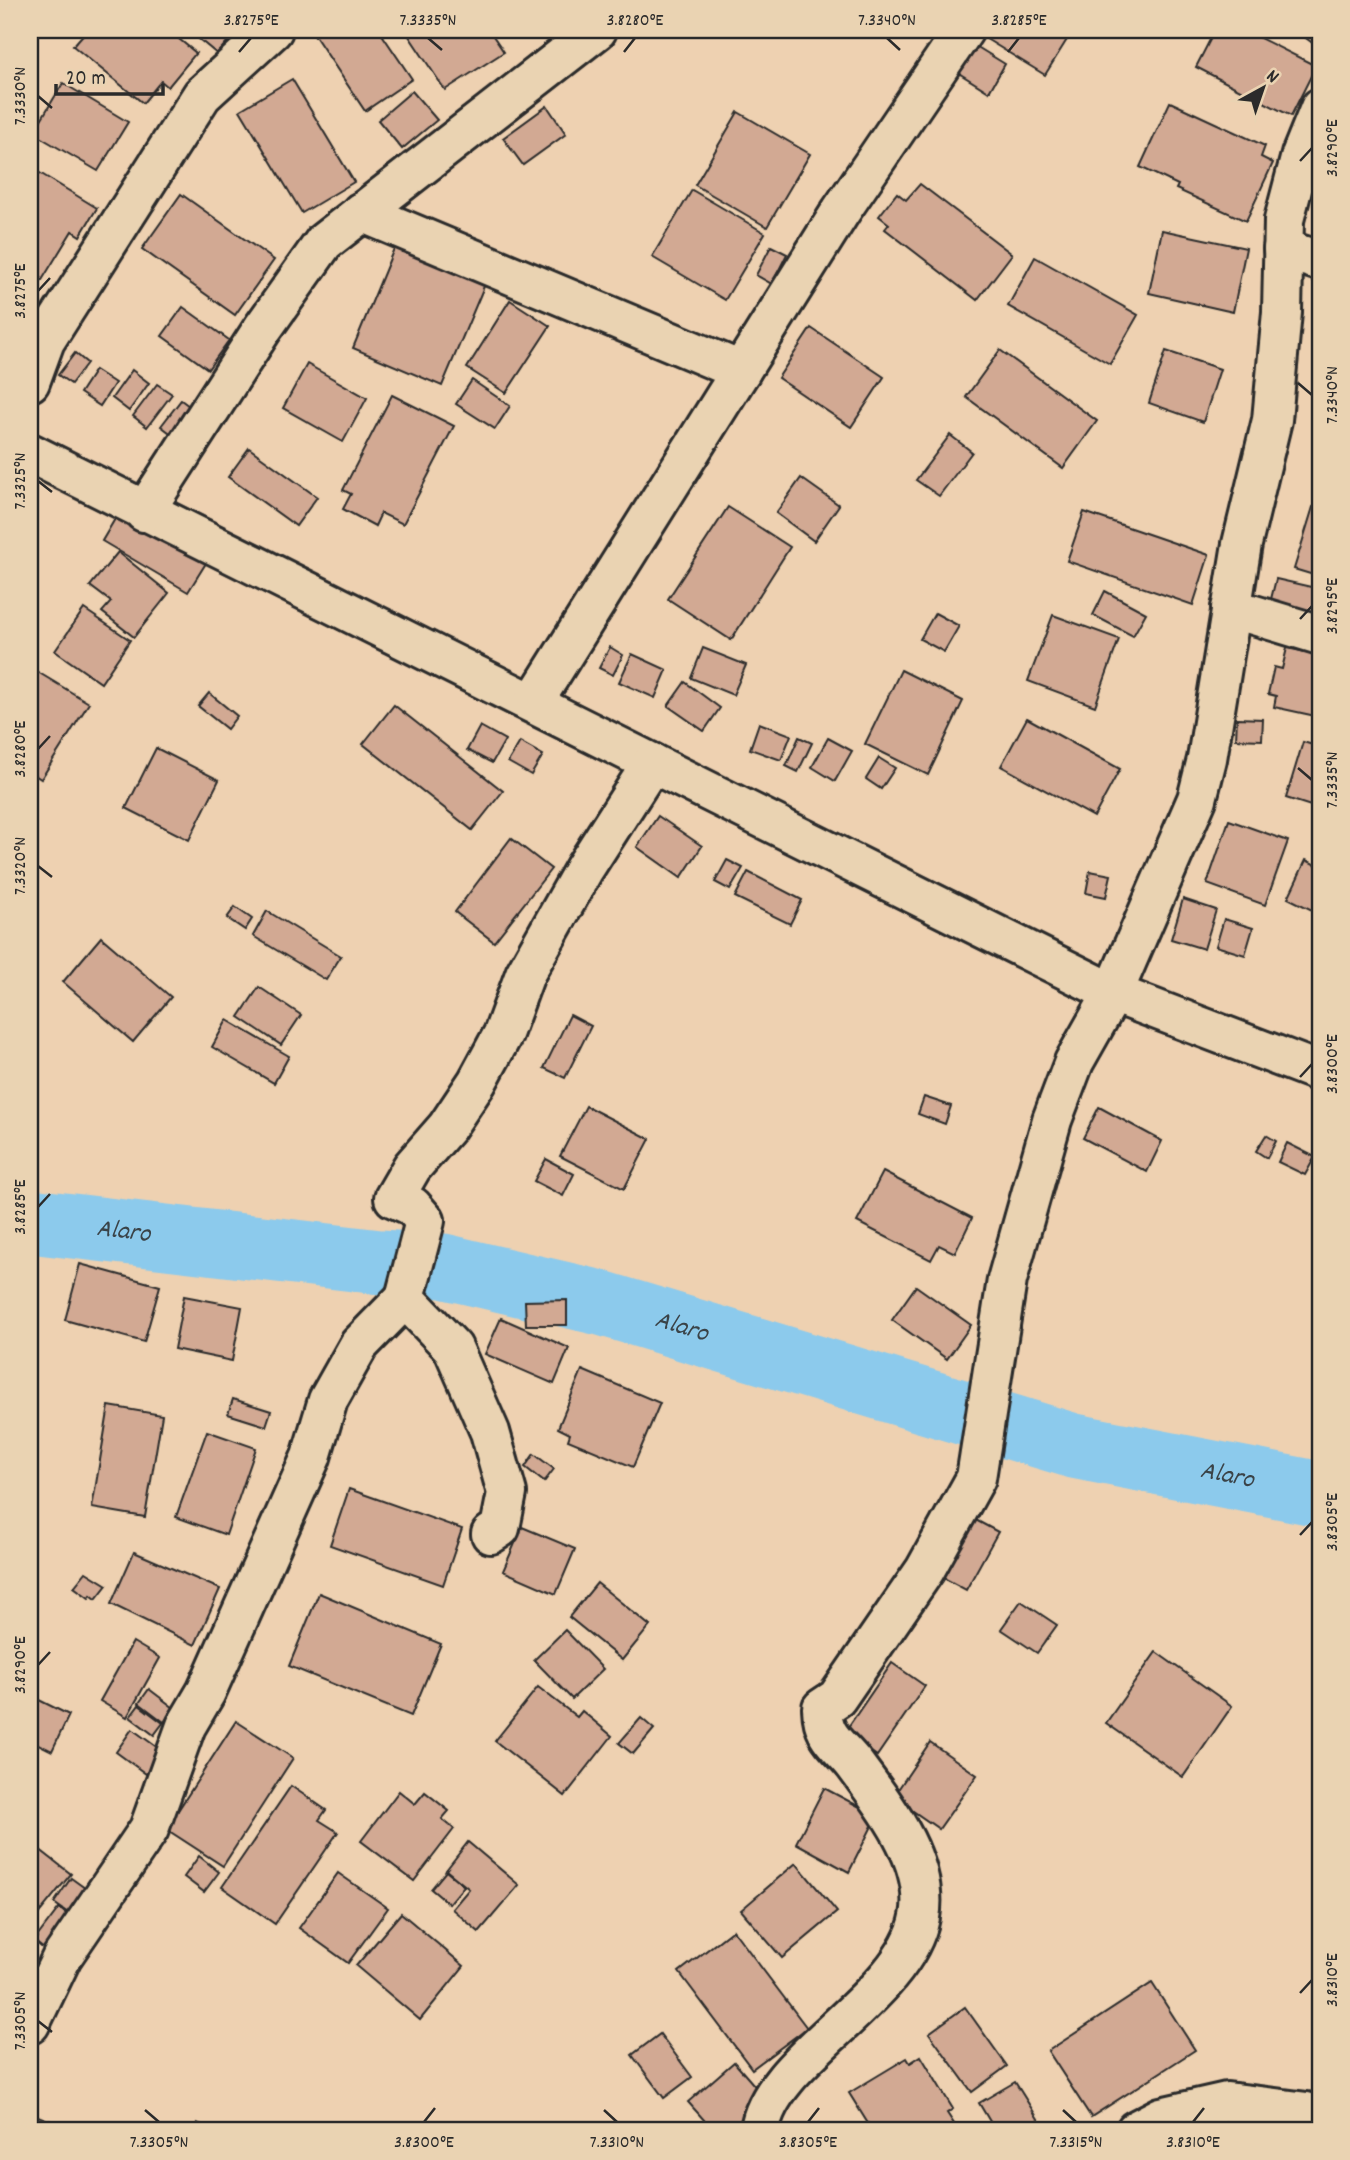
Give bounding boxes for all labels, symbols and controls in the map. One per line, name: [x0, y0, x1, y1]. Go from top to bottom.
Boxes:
text: 3.8275°E: [223, 9, 279, 34]
text: 7.3335°N: [400, 9, 456, 34]
text: 3.8280°E: [606, 9, 664, 34]
text: 7.3340°N: [858, 9, 916, 34]
text: 3.8285°E: [991, 9, 1047, 34]
scale bar: [56, 52, 163, 96]
north arrow: [1228, 52, 1298, 122]
text: N: [1259, 64, 1284, 91]
text: 20 m: [66, 65, 106, 95]
text: 7.3330°N: [9, 67, 34, 125]
text: 3.8290°E: [1321, 119, 1346, 177]
text: 3.8275°E: [9, 263, 34, 319]
text: 7.3340°N: [1321, 366, 1346, 424]
text: 7.3325°N: [9, 453, 34, 509]
text: 3.8295°E: [1321, 578, 1346, 634]
text: 3.8280°E: [9, 720, 34, 778]
text: 7.3335°N: [1321, 752, 1346, 808]
text: 7.3320°N: [9, 837, 34, 895]
text: 3.8300°E: [1321, 1034, 1346, 1094]
text: 3.8285°E: [9, 1179, 34, 1235]
water label: Alaro: [94, 1210, 154, 1254]
water label: Alaro: [650, 1302, 714, 1353]
water label: Alaro: [1197, 1453, 1259, 1499]
text: 3.8305°E: [1321, 1493, 1346, 1551]
text: 3.8290°E: [9, 1636, 34, 1694]
text: 3.8310°E: [1321, 1953, 1346, 2007]
text: 7.3305°N: [9, 1992, 34, 2050]
text: 7.3305°N: [130, 2131, 188, 2156]
text: 3.8300°E: [394, 2131, 454, 2156]
text: 7.3310°N: [590, 2131, 644, 2156]
text: 3.8305°E: [779, 2131, 837, 2156]
text: 7.3315°N: [1050, 2131, 1102, 2156]
text: 3.8310°E: [1166, 2131, 1220, 2156]

